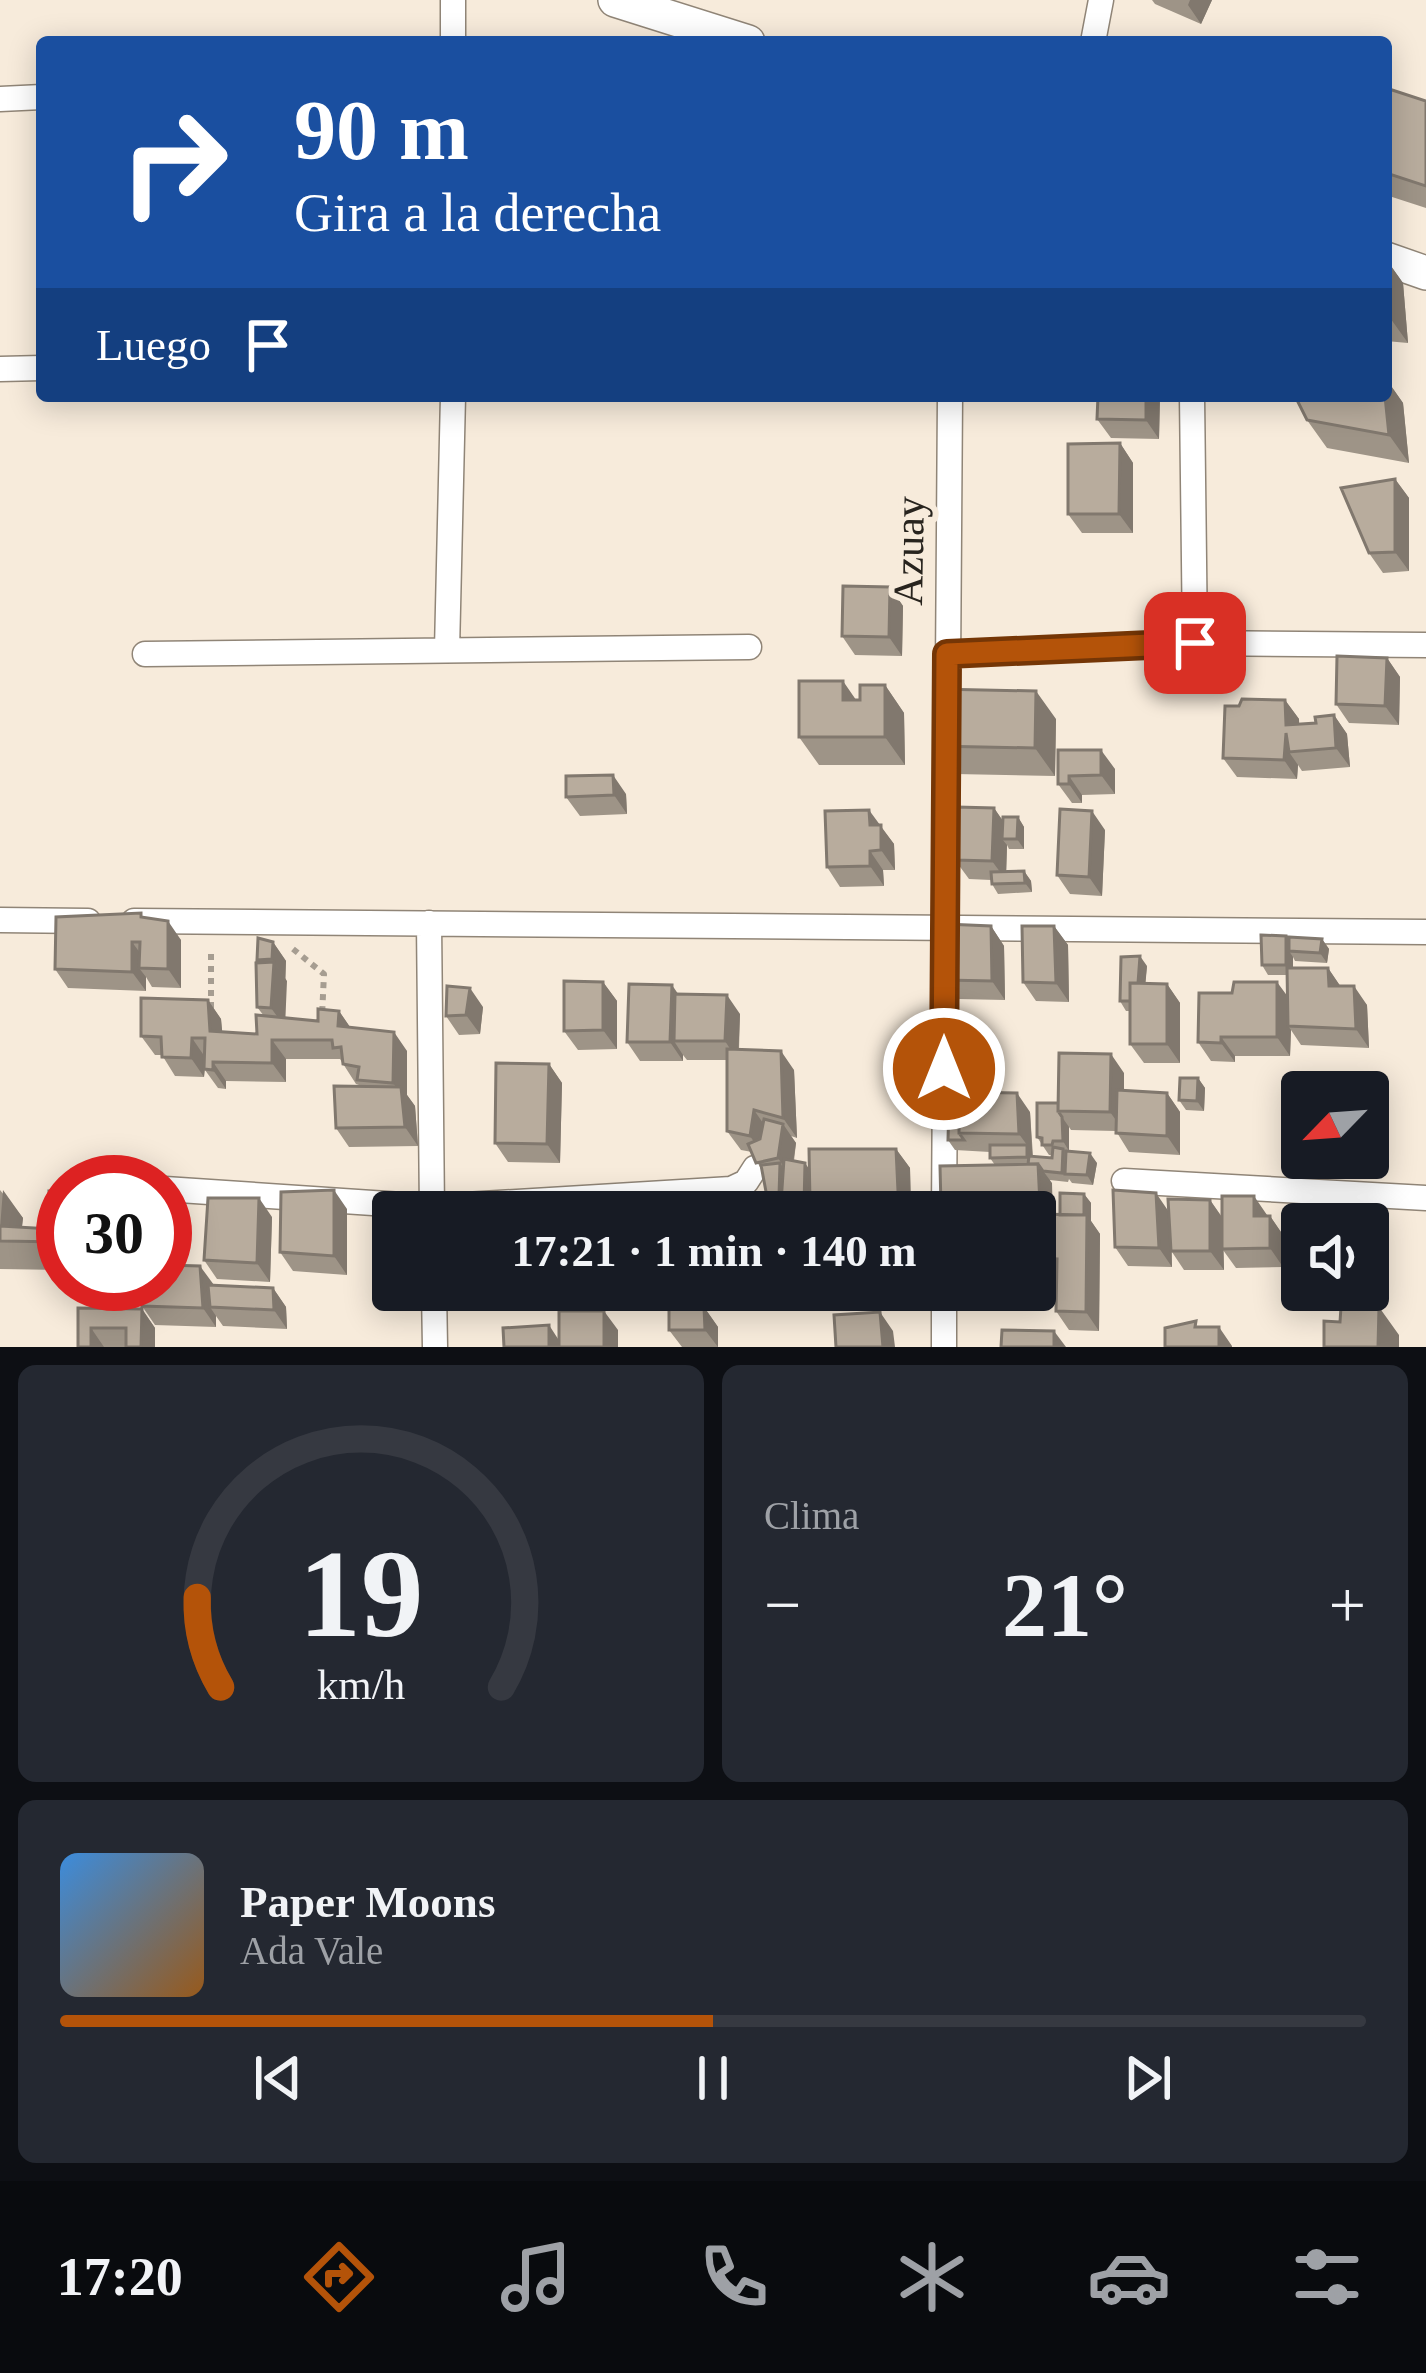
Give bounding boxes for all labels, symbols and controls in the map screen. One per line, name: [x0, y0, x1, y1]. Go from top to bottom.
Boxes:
icon: right: [96, 84, 252, 240]
text: 90 m: [294, 84, 469, 177]
text: Gira a la derecha: [294, 183, 661, 243]
icon: arrive: [235, 312, 301, 378]
text: Luego: [96, 320, 211, 370]
street label: Azuay: [885, 496, 933, 606]
pin: [1144, 592, 1246, 694]
icon: arrive: [1162, 610, 1228, 676]
position arrow: [881, 1006, 1007, 1132]
north arrow: [1281, 1071, 1389, 1179]
map controls: [1281, 1071, 1389, 1311]
speed limit sign: 30: [36, 1155, 192, 1311]
button: sound: [1281, 1203, 1389, 1311]
text: 17:21 · 1 min · 140 m: [512, 1226, 917, 1276]
text: Clima: [764, 1494, 859, 1537]
text: 19: [299, 1525, 423, 1663]
text: 21°: [1002, 1556, 1128, 1655]
text: −: [764, 1568, 801, 1641]
text: +: [1329, 1568, 1366, 1641]
text: km/h: [317, 1660, 405, 1707]
text: Paper Moons: [240, 1877, 495, 1927]
text: Ada Vale: [240, 1929, 383, 1972]
icon: previous: [245, 2045, 311, 2111]
icon: pause: [680, 2045, 746, 2111]
icon: next: [1115, 2045, 1181, 2111]
icon: directions: [297, 2235, 381, 2319]
icon: music: [494, 2235, 578, 2319]
icon: phone: [692, 2235, 776, 2319]
icon: climate: [890, 2235, 974, 2319]
icon: car: [1087, 2235, 1171, 2319]
icon: filters: [1285, 2235, 1369, 2319]
text: 17:20: [57, 2247, 183, 2307]

